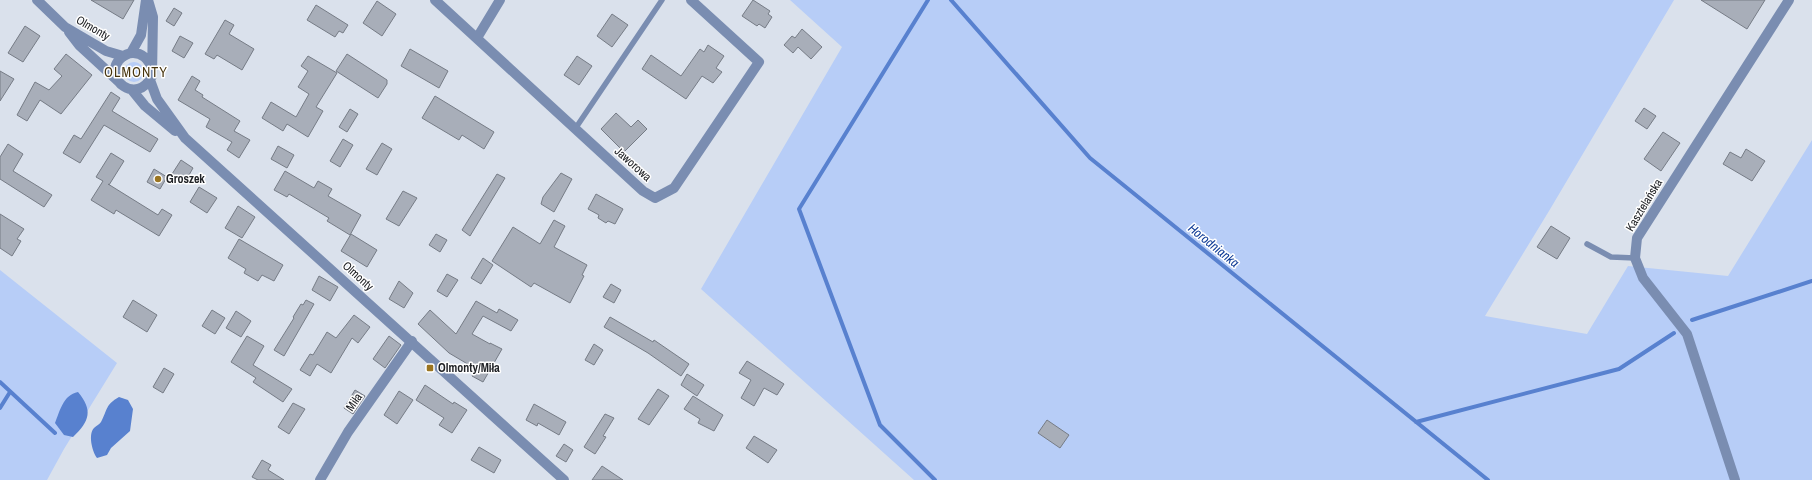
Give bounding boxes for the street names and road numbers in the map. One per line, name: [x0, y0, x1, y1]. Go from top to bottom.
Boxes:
street label: Olmonty: [73, 12, 113, 44]
street label: Jaworowa: [611, 143, 655, 185]
street label: Kasztelańska: [1622, 175, 1666, 234]
street label: Olmonty: [339, 258, 377, 294]
street label: Miła: [342, 389, 366, 414]

